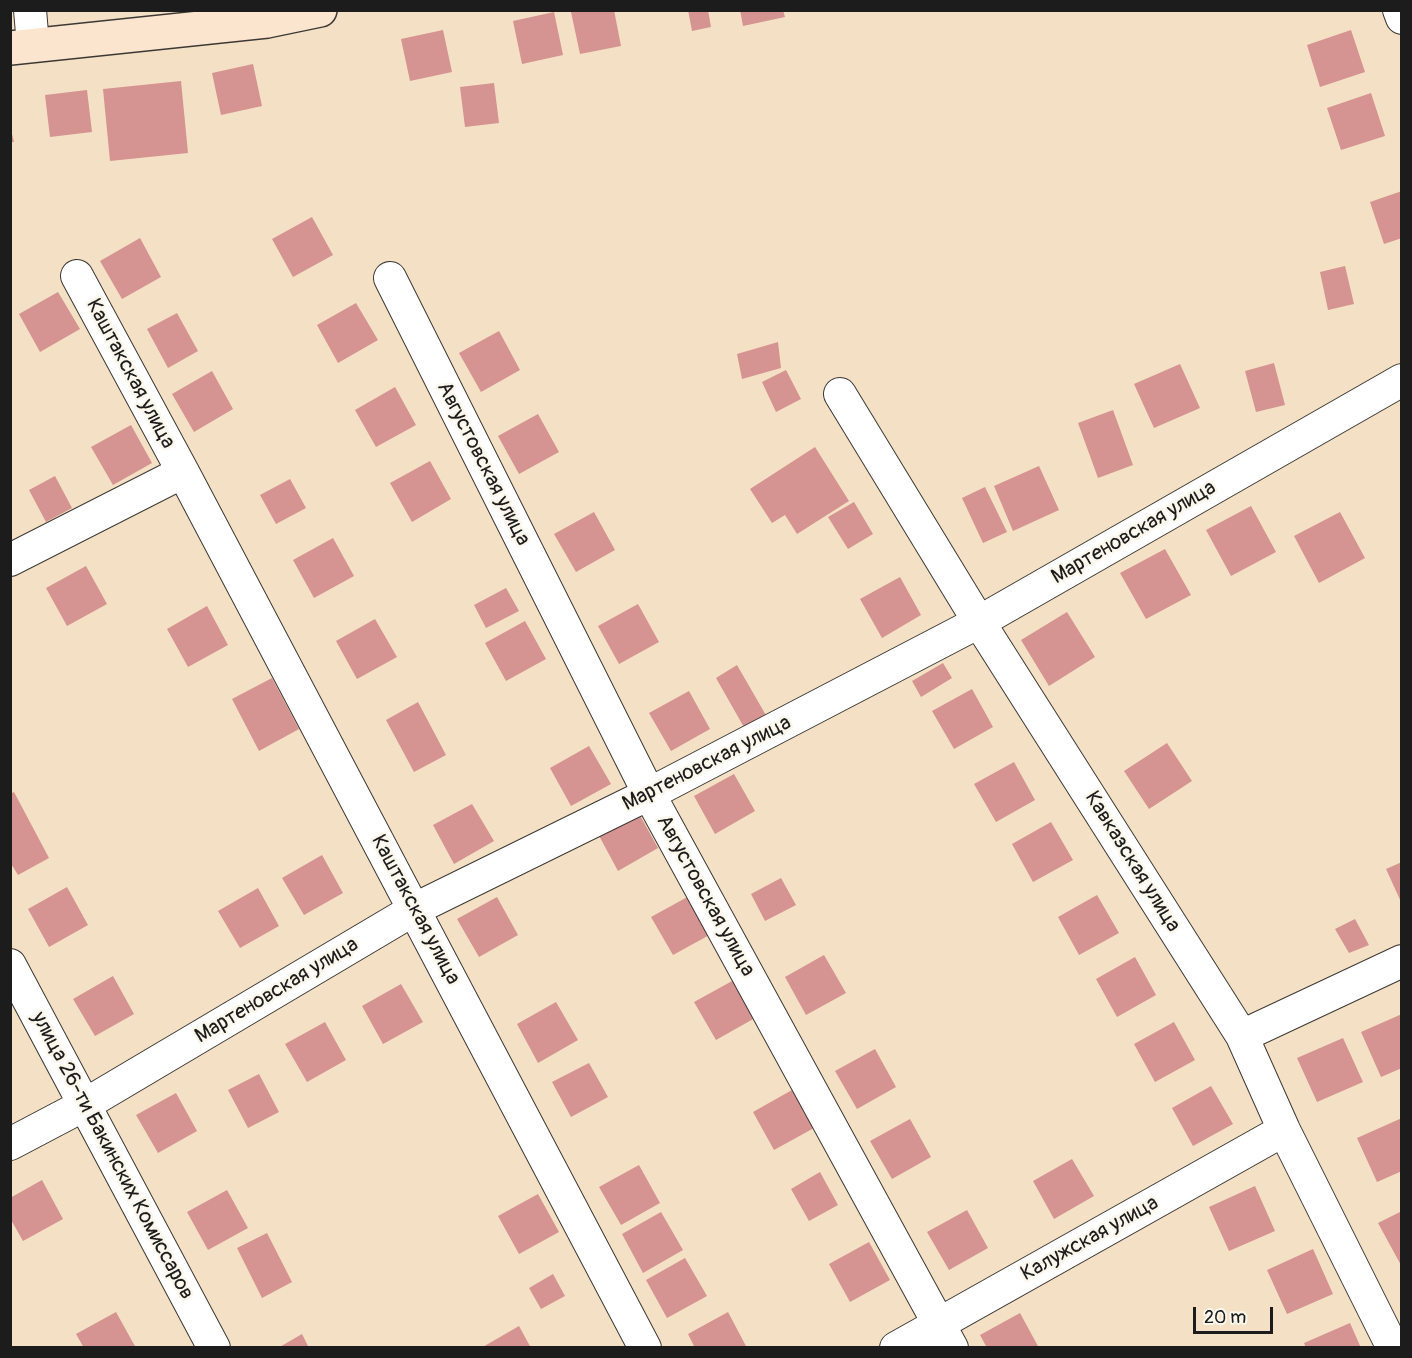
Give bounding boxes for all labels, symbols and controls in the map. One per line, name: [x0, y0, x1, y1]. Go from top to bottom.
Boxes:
street label: Каштакская улица: [80, 295, 180, 453]
street label: Августовская улица: [431, 378, 535, 550]
street label: Мартеновская улица: [1047, 476, 1221, 590]
street label: Мартеновская улица: [619, 711, 795, 817]
street label: Кавказская улица: [1079, 787, 1185, 937]
street label: Августовская улица: [650, 811, 760, 981]
street label: Каштакская улица: [365, 831, 465, 989]
street label: Мартеновская улица: [191, 932, 363, 1050]
street label: улица 26-ти Бакинских Комиссаров: [25, 1008, 199, 1304]
street label: Калужская улица: [1017, 1191, 1163, 1287]
scale bar: [1196, 1295, 1276, 1333]
text: 20 m: [1204, 1306, 1246, 1329]

